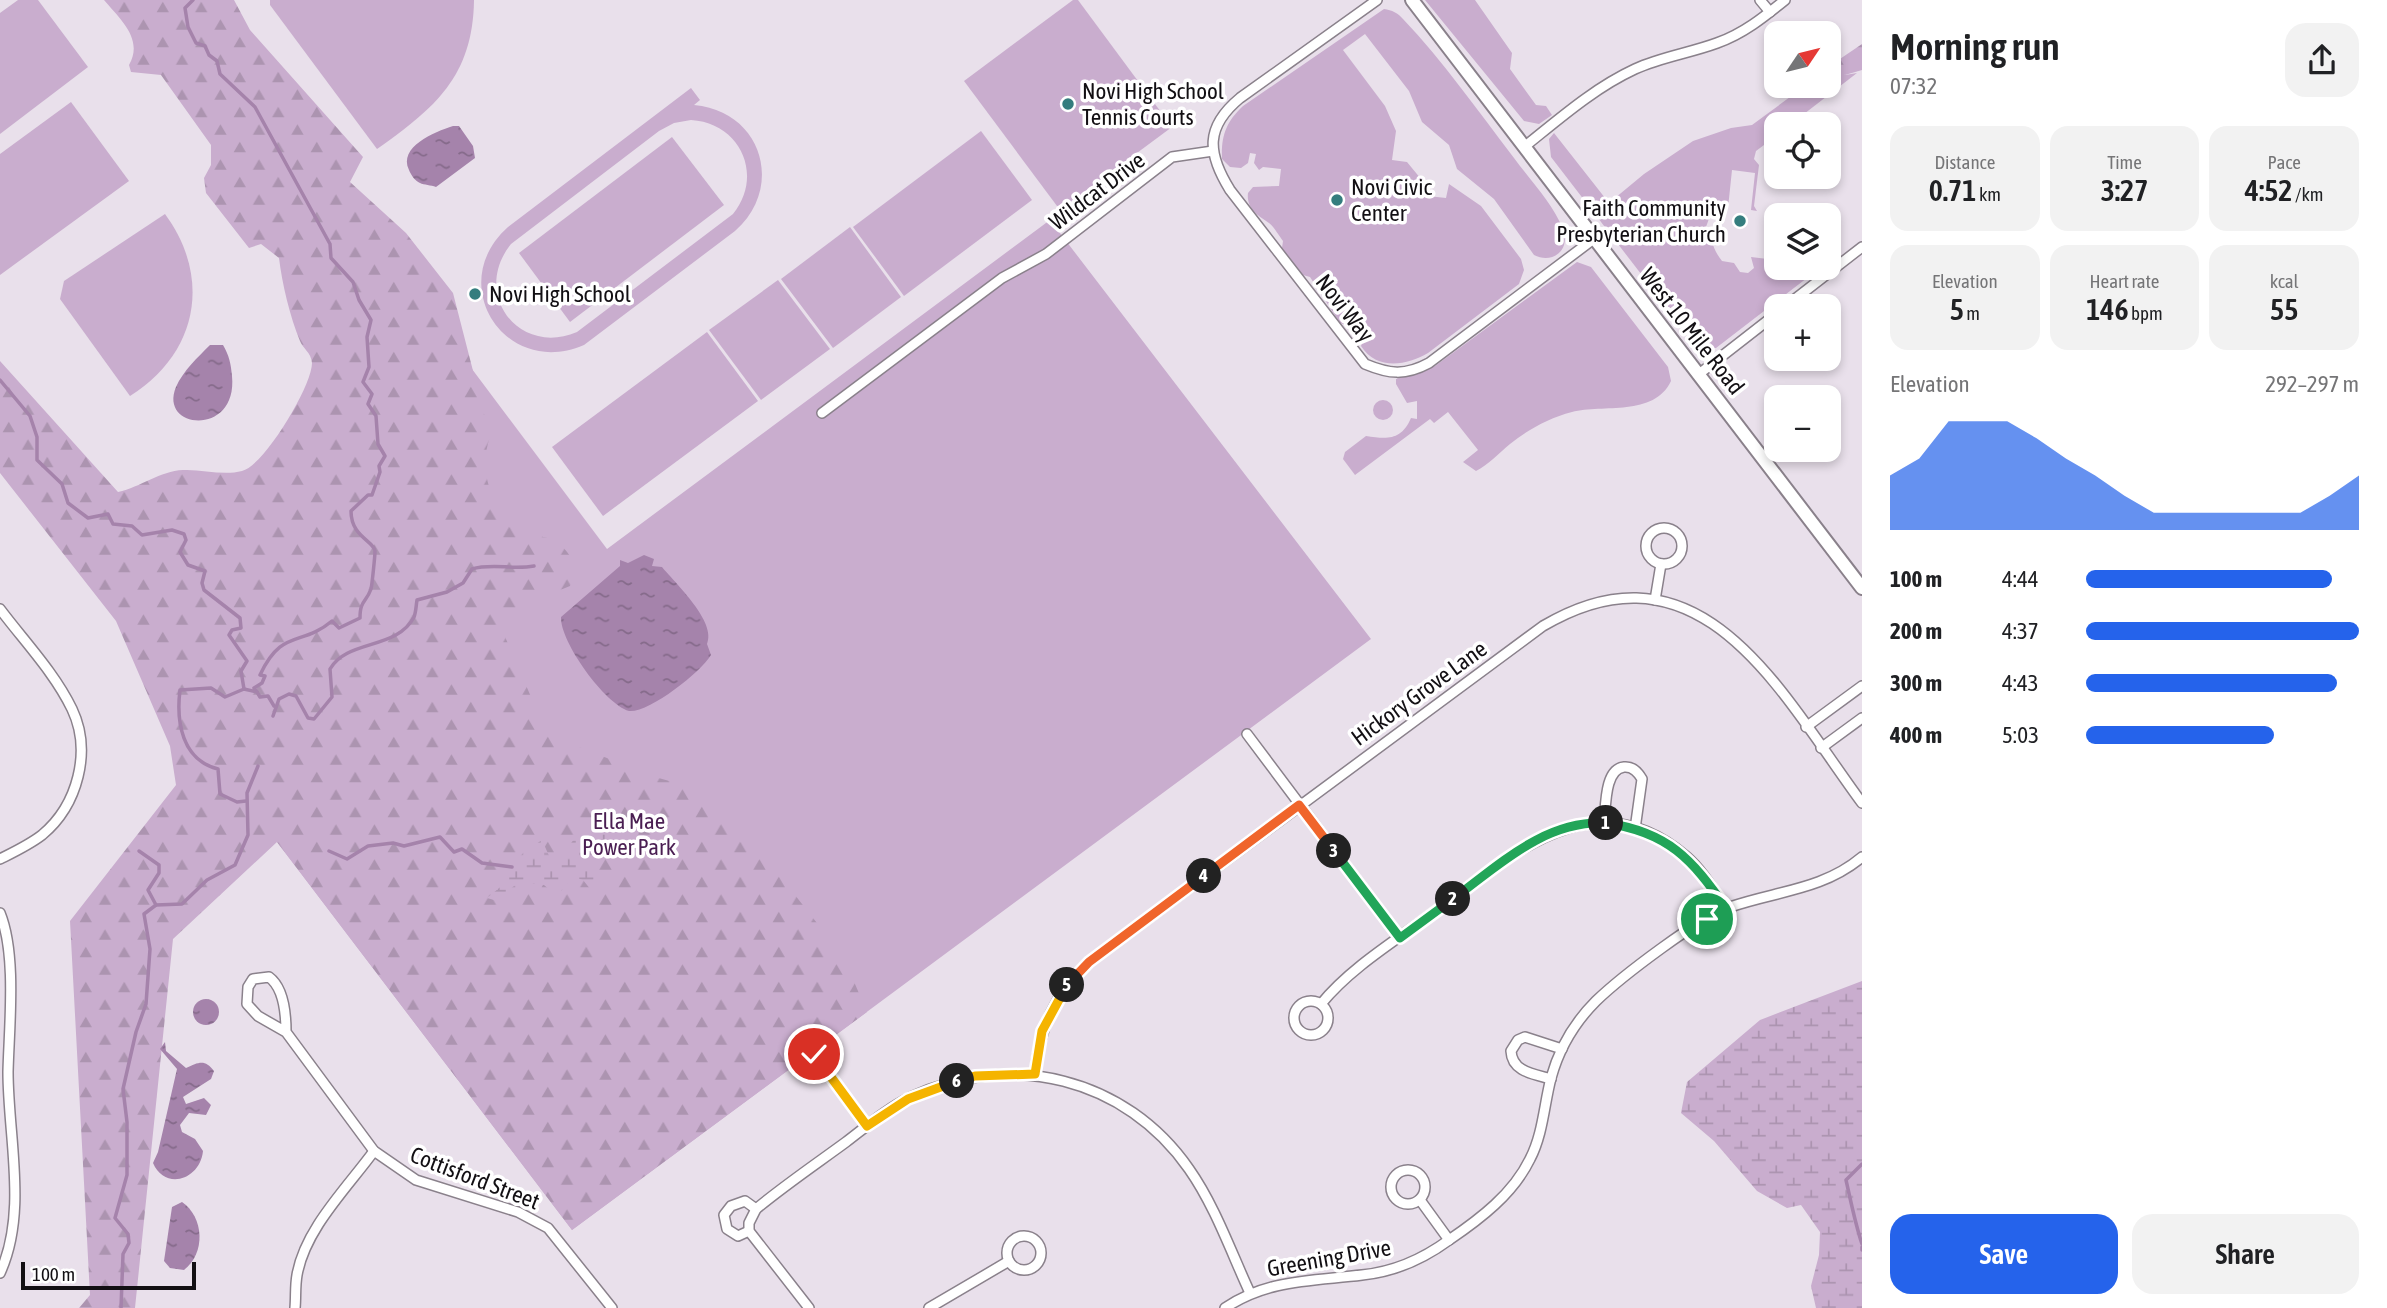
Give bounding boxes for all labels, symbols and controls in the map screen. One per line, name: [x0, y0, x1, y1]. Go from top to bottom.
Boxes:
north arrow: [1764, 21, 1841, 98]
map controls: [1764, 21, 1841, 462]
button: share: [2285, 23, 2359, 97]
text: Morning run: [1890, 25, 2060, 68]
text: 07:32: [1890, 73, 1937, 99]
place label: Novi High School Tennis Courts: [1082, 78, 1224, 130]
marker: Novi High School Tennis Courts: [1060, 96, 1076, 112]
button: locate: [1764, 112, 1841, 189]
street label: Wildcat Drive: [1044, 147, 1150, 235]
text: Distance: [1934, 151, 1995, 173]
text: Time: [2107, 151, 2142, 173]
text: Pace: [2267, 151, 2301, 173]
text: 0.71: [1929, 173, 1976, 207]
text: 3:27: [2101, 173, 2148, 207]
text: 4:52: [2245, 173, 2292, 207]
place label: Novi Civic Center: [1351, 174, 1432, 226]
text: km: [1976, 183, 2001, 205]
text: /km: [2292, 183, 2324, 205]
marker: Novi Civic Center: [1329, 192, 1345, 208]
place label: Faith Community Presbyterian Church: [1556, 195, 1726, 247]
button: layers: [1764, 203, 1841, 280]
marker: Faith Community Presbyterian Church: [1732, 213, 1748, 229]
street label: West 10 Mile Road: [1635, 263, 1749, 399]
street label: Novi Way: [1311, 269, 1379, 347]
text: Elevation: [1932, 270, 1998, 292]
text: Heart rate: [2090, 270, 2159, 292]
text: kcal: [2270, 270, 2299, 292]
place label: Novi High School: [489, 281, 631, 307]
marker: Novi High School: [467, 286, 483, 302]
text: 5: [1950, 292, 1964, 326]
text: 146: [2086, 292, 2129, 326]
text: 55: [2270, 292, 2298, 326]
button: +: [1764, 294, 1841, 371]
text: m: [1964, 302, 1980, 324]
text: bpm: [2129, 302, 2163, 324]
text: Elevation: [1890, 371, 1970, 397]
text: 292–297 m: [2265, 371, 2359, 397]
button: −: [1764, 385, 1841, 462]
text: 100 m: [1890, 566, 1942, 592]
text: 4:44: [2002, 566, 2039, 592]
text: 200 m: [1890, 618, 1942, 644]
text: 4:37: [2002, 618, 2039, 644]
street label: Hickory Grove Lane: [1346, 635, 1492, 751]
text: 300 m: [1890, 670, 1942, 696]
text: 4:43: [2002, 670, 2039, 696]
text: 400 m: [1890, 722, 1942, 748]
text: 5:03: [2002, 722, 2039, 748]
pin: 1: [1588, 806, 1624, 840]
park label: Ella Mae Power Park: [582, 808, 676, 860]
text: 1: [1601, 811, 1610, 833]
pin: 3: [1316, 834, 1352, 868]
text: 3: [1329, 839, 1338, 861]
pin: 4: [1186, 858, 1222, 894]
text: 4: [1199, 864, 1208, 886]
pin: 2: [1436, 881, 1470, 916]
text: 2: [1448, 887, 1457, 909]
pin: [1677, 889, 1737, 949]
icon: arrive: [1688, 900, 1726, 938]
pin: 5: [1050, 968, 1084, 1002]
text: 5: [1062, 973, 1071, 995]
pin: [784, 1024, 844, 1084]
icon: check: [795, 1035, 833, 1073]
pin: 6: [940, 1064, 974, 1098]
text: 6: [952, 1069, 961, 1091]
street label: Cottisford Street: [407, 1141, 543, 1215]
button: Save: [1890, 1214, 2118, 1294]
button: Share: [2132, 1214, 2359, 1294]
street label: Greening Drive: [1265, 1234, 1393, 1282]
scale bar: [21, 1259, 196, 1291]
text: 100 m: [32, 1263, 75, 1285]

